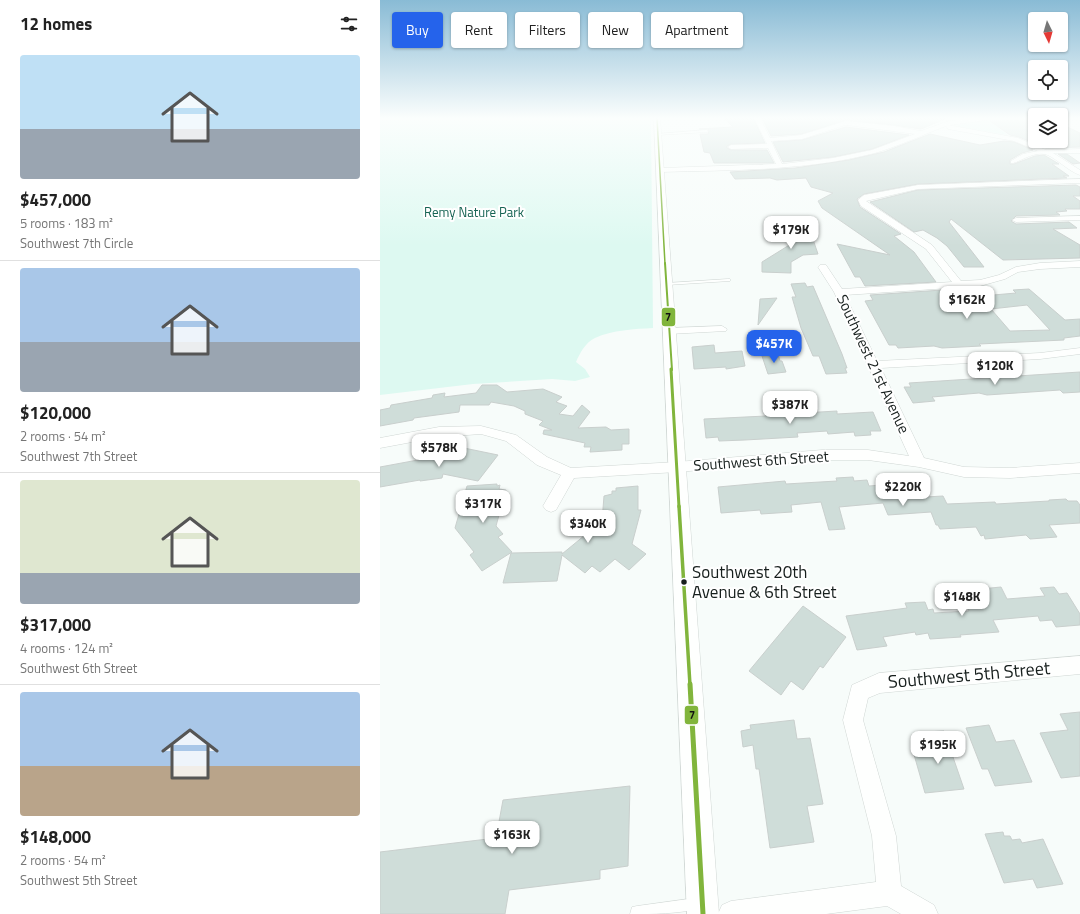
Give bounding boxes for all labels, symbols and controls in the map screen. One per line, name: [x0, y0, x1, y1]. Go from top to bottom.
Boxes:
text: 12 homes: [20, 11, 92, 37]
chip: Buy: [392, 12, 443, 48]
chip: Rent: [451, 12, 507, 48]
chip: Filters: [515, 12, 580, 48]
chip: New: [588, 12, 643, 48]
chip: Apartment: [651, 12, 743, 48]
north arrow: [1028, 12, 1068, 52]
map controls: [1028, 12, 1068, 148]
icon: filters: [338, 13, 360, 35]
button: locate: [1028, 60, 1068, 100]
icon: home: [154, 81, 226, 153]
button: layers: [1028, 108, 1068, 148]
text: $457,000: [20, 187, 91, 213]
park label: Remy Nature Park: [424, 202, 524, 222]
text: 5 rooms · 183 m²: [20, 213, 113, 233]
pin: $179K: [763, 216, 819, 250]
text: $179K: [773, 219, 809, 239]
text: Southwest 7th Circle: [20, 233, 133, 253]
pin: $162K: [939, 286, 995, 320]
text: $162K: [949, 289, 985, 309]
street label: Southwest 21st Avenue: [831, 291, 916, 437]
icon: home: [154, 294, 226, 366]
line badge: 7: [661, 307, 676, 327]
text: 7: [665, 309, 671, 325]
pin: $457K: [746, 330, 802, 364]
text: $457K: [756, 333, 792, 353]
pin: $120K: [967, 352, 1023, 386]
text: $120K: [977, 355, 1013, 375]
pin: $387K: [762, 391, 818, 425]
text: $387K: [772, 394, 808, 414]
text: $120,000: [20, 400, 91, 426]
text: 2 rooms · 54 m²: [20, 426, 106, 446]
pin: $578K: [411, 434, 467, 468]
text: $578K: [421, 437, 457, 457]
street label: Southwest 6th Street: [693, 444, 830, 477]
text: Southwest 7th Street: [20, 446, 137, 466]
pin: $220K: [875, 473, 931, 507]
text: $220K: [885, 476, 921, 496]
pin: $317K: [455, 490, 511, 524]
text: $317K: [465, 493, 501, 513]
icon: home: [154, 506, 226, 578]
pin: $340K: [560, 510, 616, 544]
text: $340K: [570, 513, 606, 533]
place label: Southwest 20th Avenue & 6th Street: [692, 559, 837, 605]
marker: Southwest 20th Avenue & 6th Street: [679, 577, 689, 587]
pin: $148K: [934, 583, 990, 617]
text: $148K: [944, 586, 980, 606]
text: $317,000: [20, 612, 91, 638]
text: 4 rooms · 124 m²: [20, 638, 113, 658]
street label: Southwest 5th Street: [887, 654, 1052, 695]
text: Southwest 6th Street: [20, 658, 137, 678]
line badge: 7: [684, 705, 699, 725]
text: 7: [689, 707, 695, 723]
icon: home: [154, 718, 226, 790]
pin: $195K: [910, 731, 966, 765]
text: $195K: [920, 734, 956, 754]
pin: $163K: [484, 821, 540, 855]
text: $148,000: [20, 824, 91, 850]
text: $163K: [494, 824, 530, 844]
text: 2 rooms · 54 m²: [20, 850, 106, 870]
text: Southwest 5th Street: [20, 870, 137, 890]

